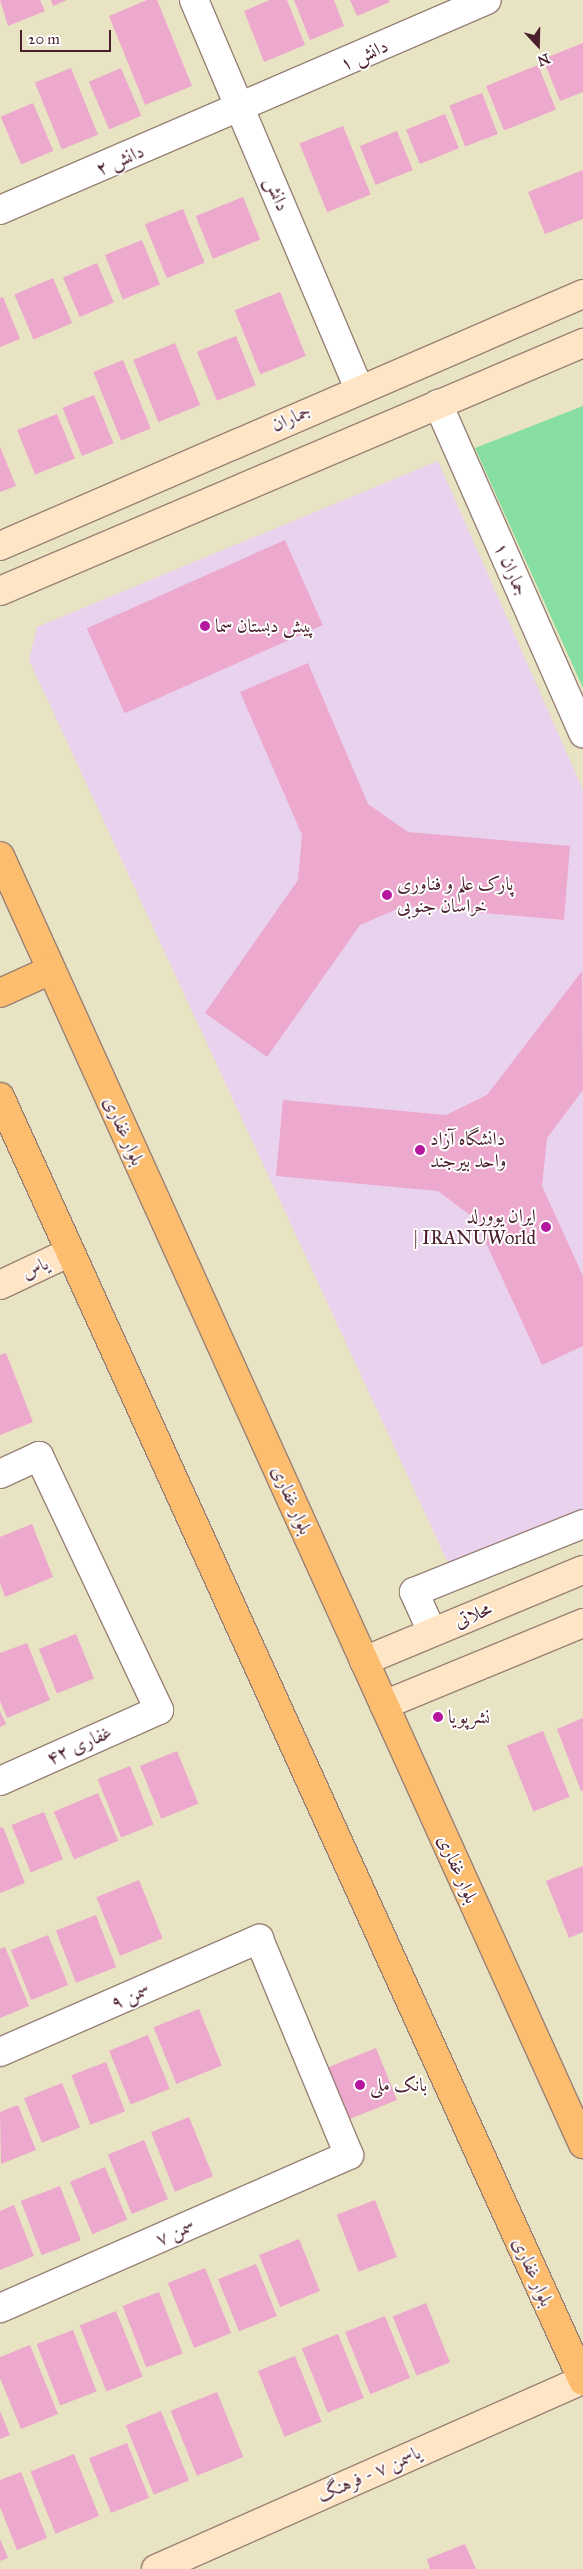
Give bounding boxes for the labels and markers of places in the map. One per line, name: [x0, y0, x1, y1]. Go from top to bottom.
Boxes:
place label: پیش دبستان سما: [215, 615, 314, 637]
marker: پیش دبستان سما: [199, 620, 211, 632]
place label: پارک علم و فناوری خراسان جنوبی: [397, 873, 513, 917]
marker: پارک علم و فناوری خراسان جنوبی: [381, 889, 393, 901]
place label: دانشگاه آزاد واحد بیرجند: [430, 1128, 506, 1172]
marker: دانشگاه آزاد واحد بیرجند: [414, 1144, 426, 1156]
place label: ایران یوورلد | IRANUWorld: [413, 1205, 536, 1249]
marker: ایران یوورلد | IRANUWorld: [540, 1221, 552, 1233]
place label: نشرپویا: [448, 1706, 490, 1728]
marker: نشرپویا: [432, 1711, 444, 1723]
place label: بانک ملی: [370, 2074, 427, 2096]
marker: بانک ملی: [354, 2079, 366, 2091]

